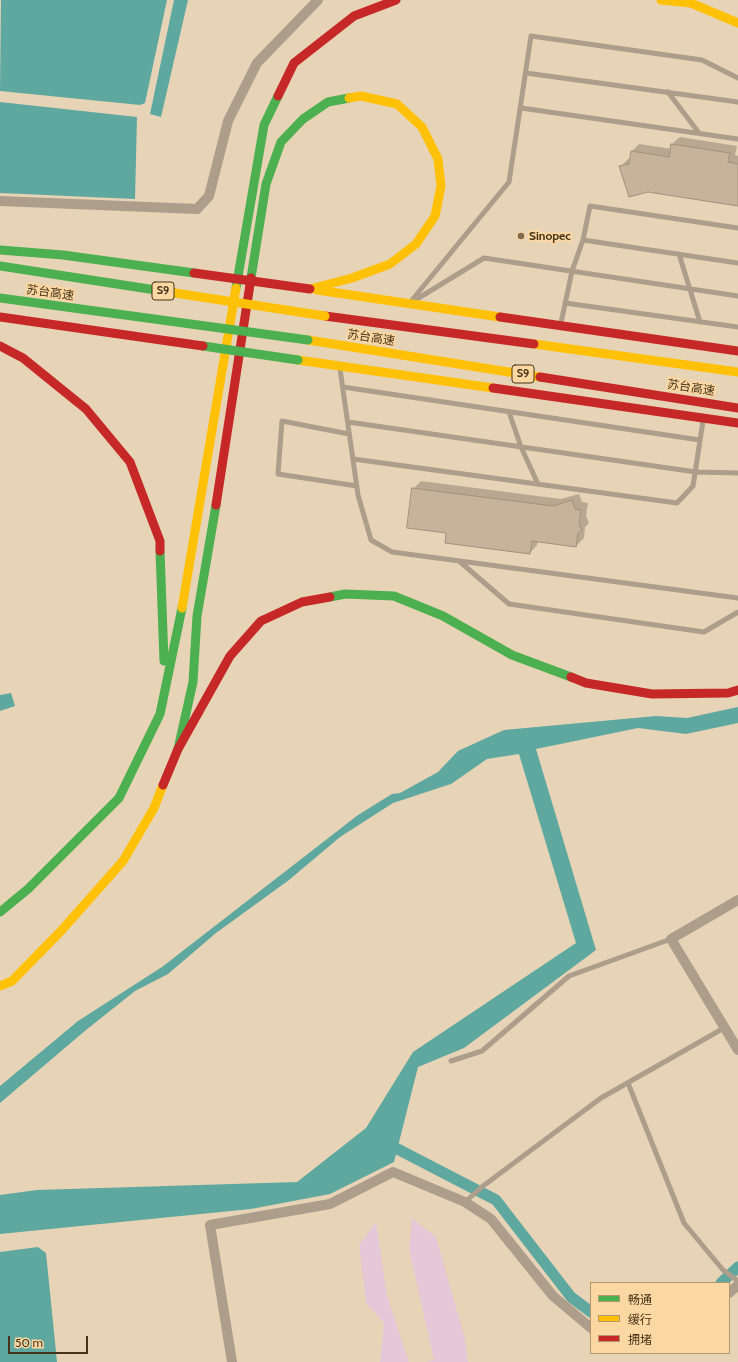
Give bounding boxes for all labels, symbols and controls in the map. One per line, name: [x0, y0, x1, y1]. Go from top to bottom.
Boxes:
place label: Sinopec: [529, 229, 571, 243]
marker: Sinopec: [516, 231, 526, 241]
road number: S9: [152, 282, 174, 300]
street label: 苏台高速: [25, 283, 75, 303]
street label: 苏台高速: [346, 327, 396, 349]
road number: S9: [512, 365, 534, 383]
street label: 苏台高速: [666, 377, 716, 399]
legend: [590, 1282, 730, 1354]
text: 畅通: [628, 1292, 652, 1307]
text: 缓行: [628, 1312, 652, 1327]
scale bar: [10, 1328, 90, 1354]
text: 拥堵: [628, 1332, 652, 1347]
text: 50 m: [15, 1335, 43, 1350]

